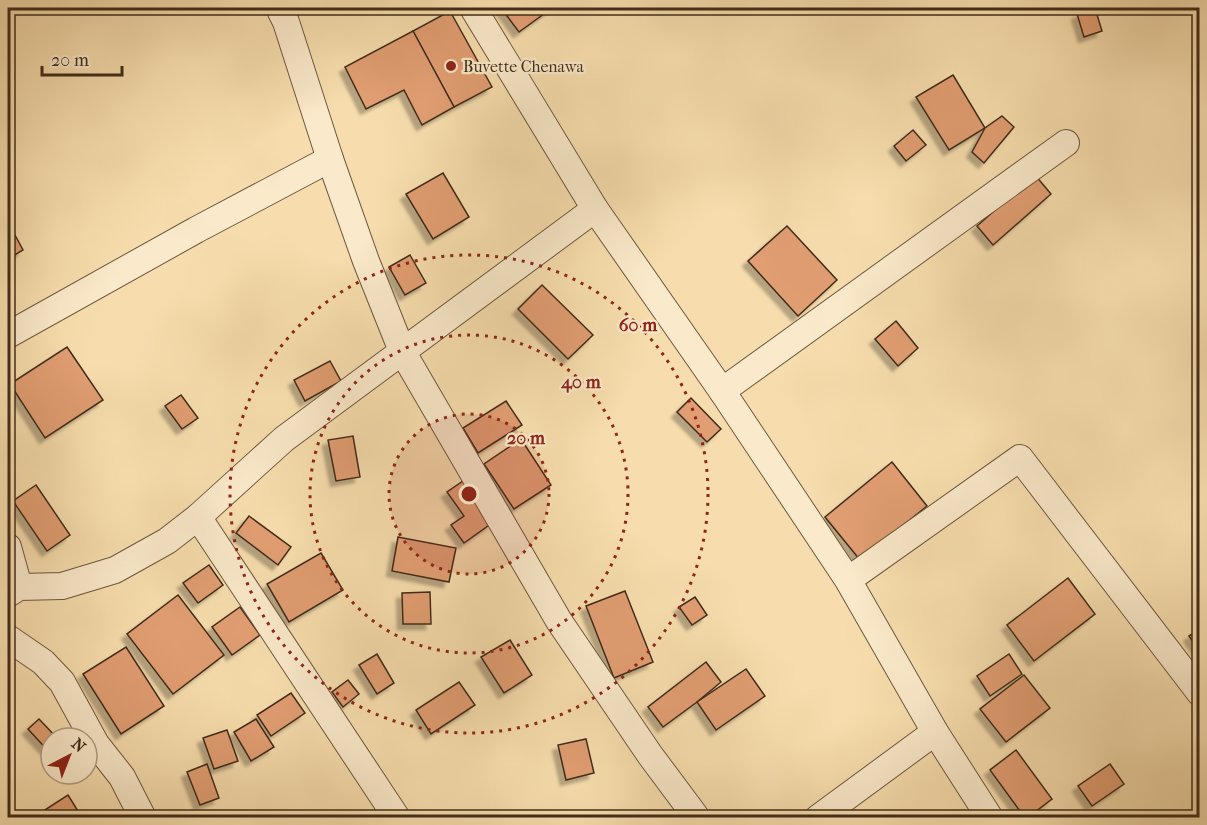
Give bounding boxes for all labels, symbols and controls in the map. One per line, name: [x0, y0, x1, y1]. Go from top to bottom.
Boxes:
scale bar: [42, 39, 122, 77]
text: 20 m: [51, 50, 89, 71]
place label: Buvette Chenawa: [463, 57, 584, 76]
marker: Buvette Chenawa: [444, 59, 458, 73]
text: 60 m: [619, 315, 658, 336]
text: 40 m: [560, 372, 602, 393]
text: 20 m: [507, 428, 546, 449]
centre of rings: [459, 484, 479, 504]
north arrow: [39, 726, 99, 786]
text: N: [68, 734, 90, 757]

